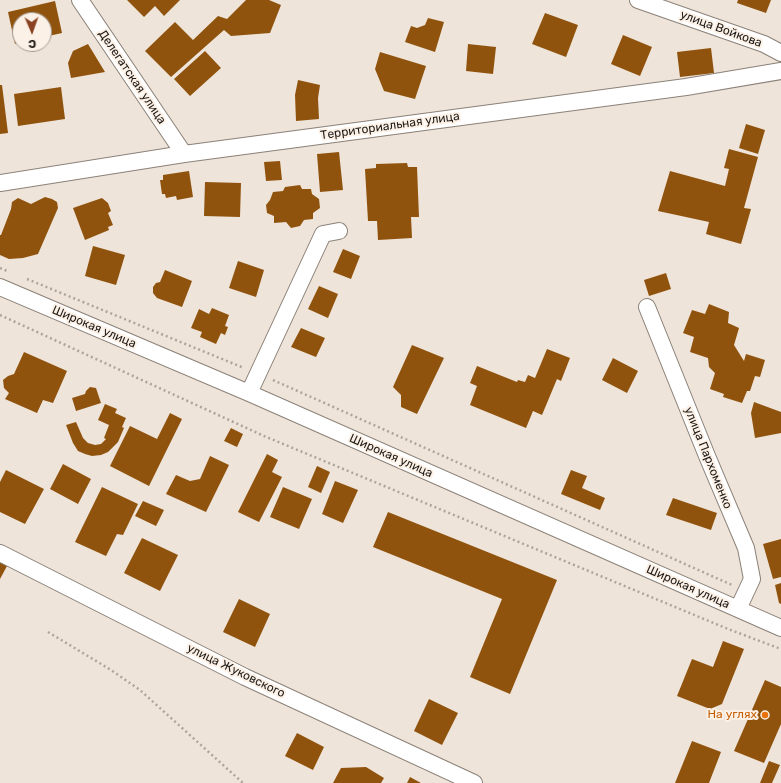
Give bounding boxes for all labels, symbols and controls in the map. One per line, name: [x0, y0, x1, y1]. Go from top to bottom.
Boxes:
street label: улица Войкова: [678, 8, 764, 50]
north arrow: [12, 12, 52, 52]
street label: Делегатская улица: [95, 27, 169, 127]
text: С: [28, 37, 37, 50]
street label: Территориальная улица: [320, 109, 460, 143]
street label: Широкая улица: [50, 303, 138, 351]
street label: улица Пархоменко: [681, 405, 735, 511]
street label: Широкая улица: [347, 431, 435, 481]
street label: Широкая улица: [644, 562, 732, 612]
street label: улица Жуковского: [185, 641, 287, 701]
place label: На углях: [707, 708, 757, 722]
marker: На углях: [760, 710, 770, 720]

